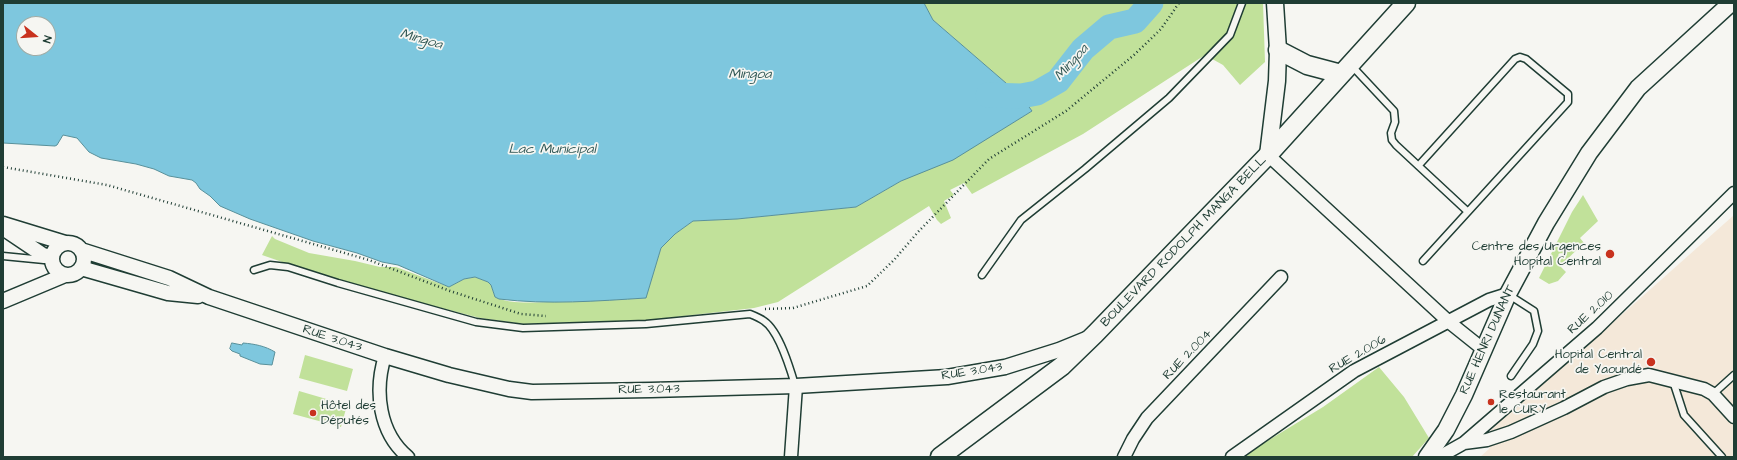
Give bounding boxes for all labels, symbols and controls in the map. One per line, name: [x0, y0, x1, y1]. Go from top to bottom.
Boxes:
north arrow: [16, 16, 56, 56]
water label: Mingoa: [398, 26, 444, 54]
text: N: [39, 34, 55, 45]
water label: Mingoa: [1051, 41, 1093, 85]
water label: Mingoa: [729, 67, 771, 83]
water label: Lac Municipal: [508, 142, 596, 158]
street label: BOULEVARD RODOLPH MANGA BELL: [1098, 153, 1270, 331]
place label: Centre des Urgences Hopital Central: [1472, 239, 1601, 270]
marker: Centre des Urgences Hopital Central: [1604, 248, 1616, 260]
street label: RUE HENRI DUNANT: [1457, 283, 1519, 397]
street label: RUE 2.010: [1565, 288, 1617, 338]
street label: RUE 3.043: [300, 322, 364, 356]
street label: RUE 2.004: [1160, 327, 1216, 383]
street label: RUE 2.006: [1327, 332, 1389, 378]
place label: Hopital Central de Yaoundé: [1555, 347, 1642, 378]
marker: Hopital Central de Yaoundé: [1645, 356, 1657, 368]
street label: RUE 3.043: [940, 359, 1004, 385]
street label: RUE 3.043: [618, 382, 680, 398]
place label: Restaurant le CURY: [1499, 387, 1566, 418]
marker: Restaurant le CURY: [1486, 397, 1496, 407]
place label: Hôtel des Députés: [321, 398, 376, 429]
marker: Hôtel des Députés: [308, 408, 318, 418]

